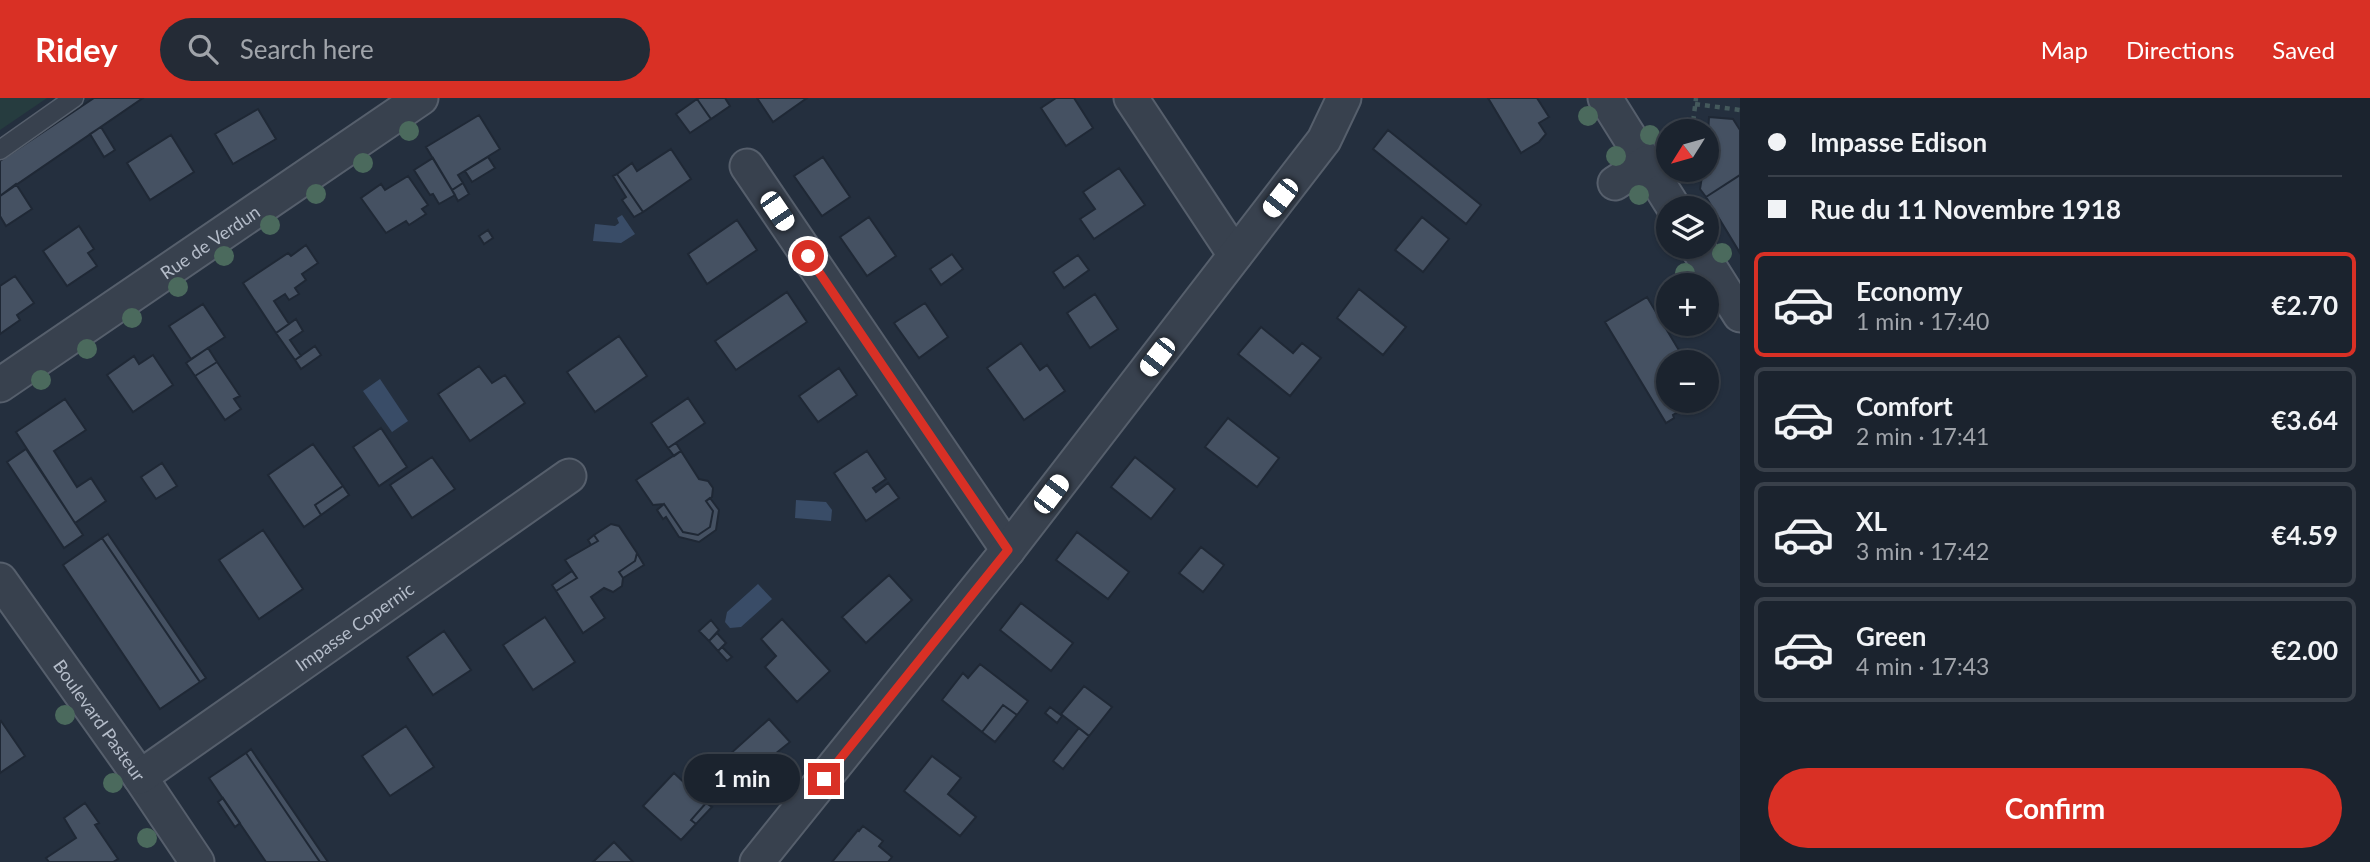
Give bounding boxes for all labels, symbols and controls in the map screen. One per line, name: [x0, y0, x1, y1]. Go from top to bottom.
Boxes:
search box: [160, 18, 650, 81]
text: Ridey: [35, 29, 118, 69]
icon: search: [184, 30, 222, 68]
text: Search here: [240, 33, 374, 65]
text: Map: [2041, 35, 2088, 64]
text: Directions: [2126, 35, 2234, 64]
text: Saved: [2272, 35, 2335, 64]
north arrow: [1656, 119, 1718, 182]
map controls: [1656, 119, 1719, 413]
text: Impasse Edison: [1810, 126, 1987, 158]
car: [1259, 175, 1302, 221]
car: [757, 188, 798, 234]
text: Rue du 11 Novembre 1918: [1810, 193, 2121, 225]
button: layers: [1656, 196, 1719, 259]
street label: Rue de Verdun: [156, 200, 264, 284]
route start: [792, 240, 824, 272]
button: +: [1656, 273, 1719, 336]
icon: car: [1772, 273, 1835, 336]
text: Economy: [1856, 275, 1962, 307]
text: €2.70: [2272, 289, 2338, 321]
text: 1 min · 17:40: [1856, 307, 1989, 335]
car: [1136, 334, 1179, 380]
button: −: [1656, 350, 1719, 413]
icon: car: [1772, 388, 1835, 451]
text: Comfort: [1856, 390, 1953, 422]
text: €3.64: [2272, 404, 2338, 436]
text: 2 min · 17:41: [1856, 422, 1989, 450]
car: [1030, 471, 1073, 517]
icon: car: [1772, 503, 1835, 566]
text: XL: [1856, 505, 1887, 537]
text: €4.59: [2272, 519, 2338, 551]
text: 3 min · 17:42: [1856, 537, 1989, 565]
street label: Impasse Copernic: [291, 577, 418, 676]
icon: car: [1772, 618, 1835, 681]
text: Green: [1856, 620, 1926, 652]
text: €2.00: [2272, 634, 2338, 666]
text: 4 min · 17:43: [1856, 652, 1989, 680]
street label: Boulevard Pasteur: [49, 655, 151, 786]
callout: 1 min: [684, 754, 800, 804]
route end: [808, 763, 840, 795]
text: 1 min: [713, 764, 771, 792]
button: Confirm: [1768, 768, 2342, 848]

